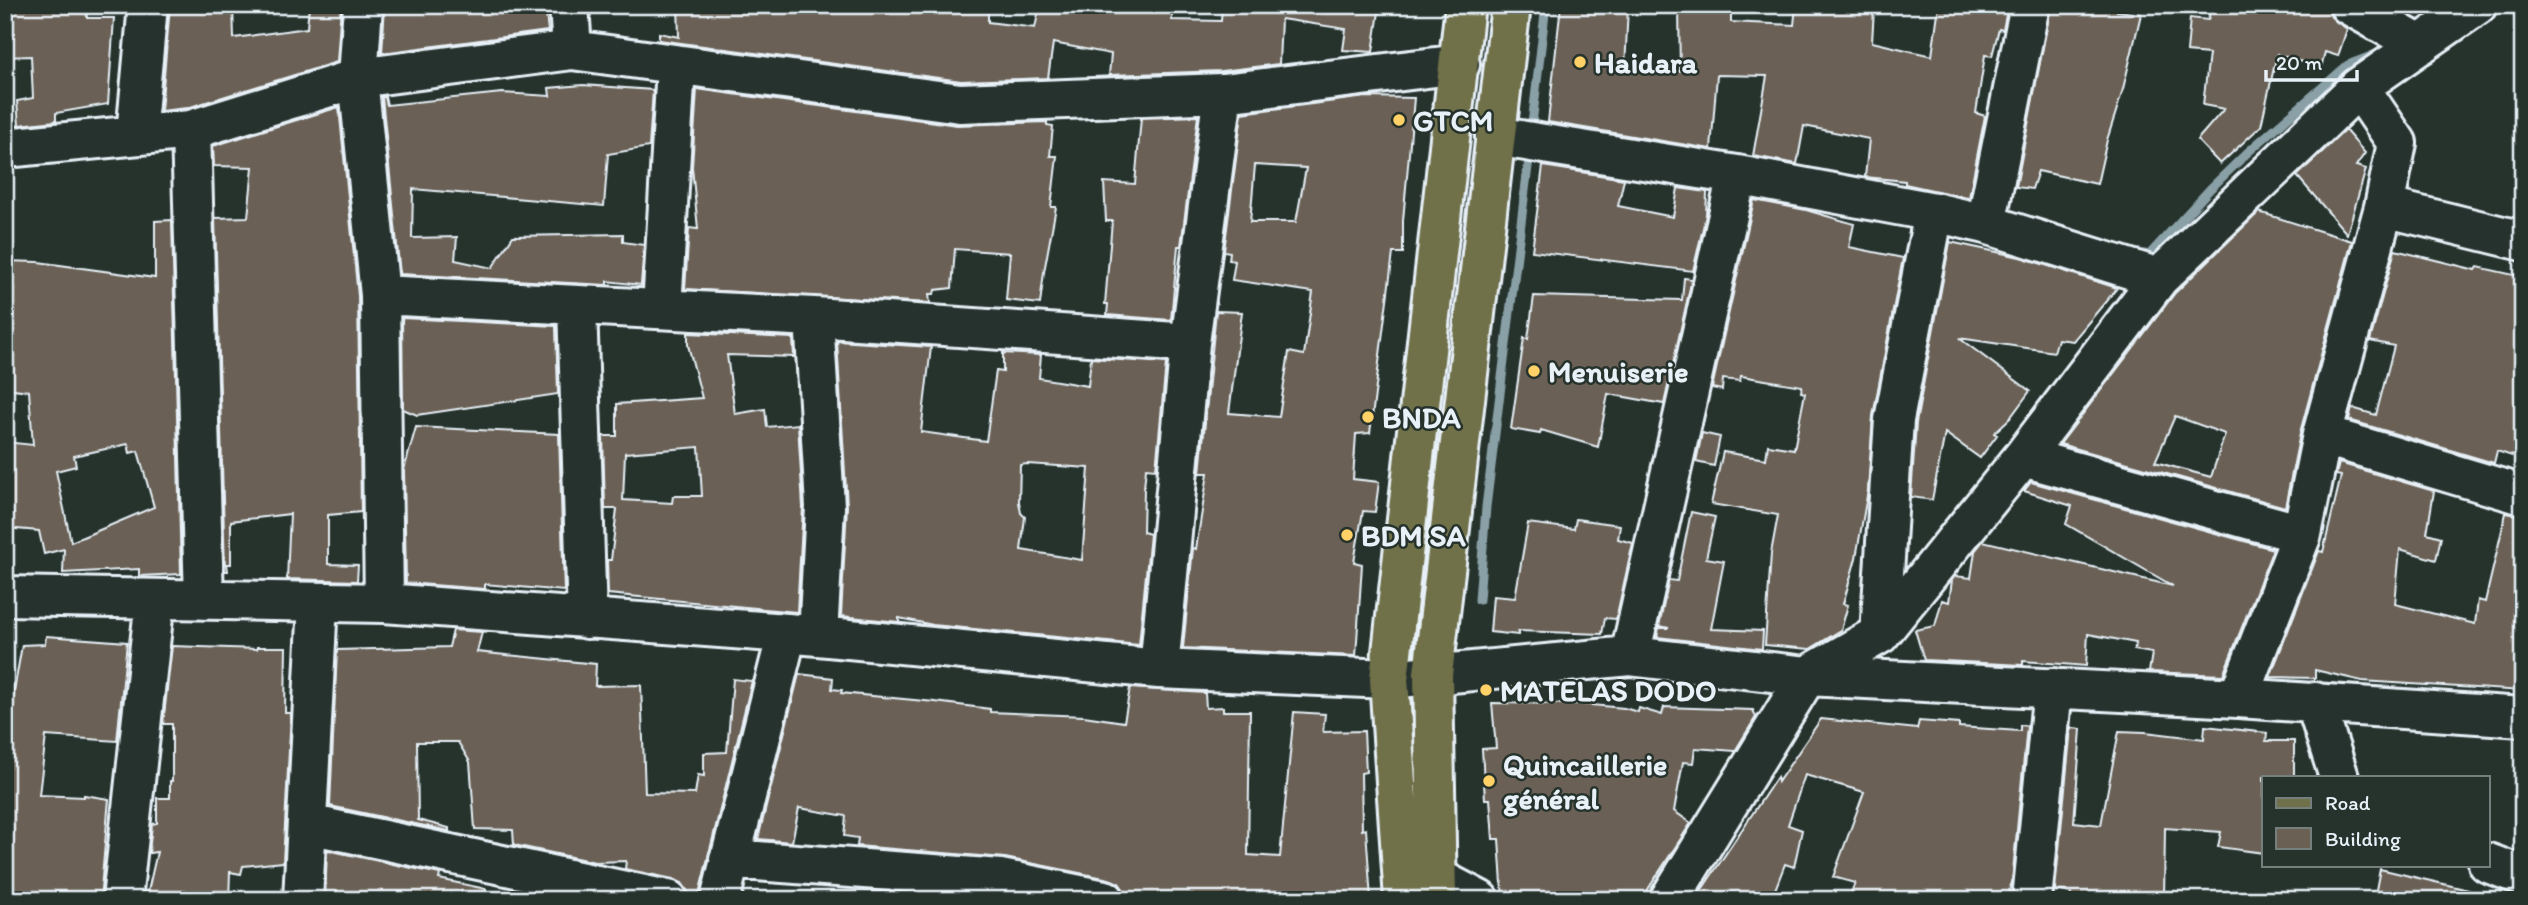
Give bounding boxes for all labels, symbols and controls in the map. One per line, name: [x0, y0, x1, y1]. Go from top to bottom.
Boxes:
scale bar: [2266, 38, 2356, 82]
place label: Haidara: [1594, 44, 1698, 81]
text: 20 m: [2276, 50, 2323, 75]
marker: Haidara: [1572, 54, 1588, 70]
place label: GTCM: [1413, 102, 1493, 139]
marker: GTCM: [1391, 112, 1407, 128]
place label: Menuiserie: [1548, 353, 1689, 390]
marker: Menuiserie: [1526, 363, 1542, 379]
place label: BNDA: [1382, 399, 1461, 436]
marker: BNDA: [1360, 409, 1376, 425]
place label: BDM SA: [1361, 517, 1466, 554]
marker: BDM SA: [1339, 527, 1355, 543]
place label: MATELAS DODO: [1500, 672, 1717, 709]
marker: MATELAS DODO: [1478, 682, 1494, 698]
place label: Quincaillerie général: [1503, 746, 1667, 817]
marker: Quincaillerie général: [1481, 773, 1497, 789]
legend: [2262, 776, 2490, 866]
text: Road: [2325, 790, 2371, 815]
text: Building: [2325, 826, 2401, 851]

